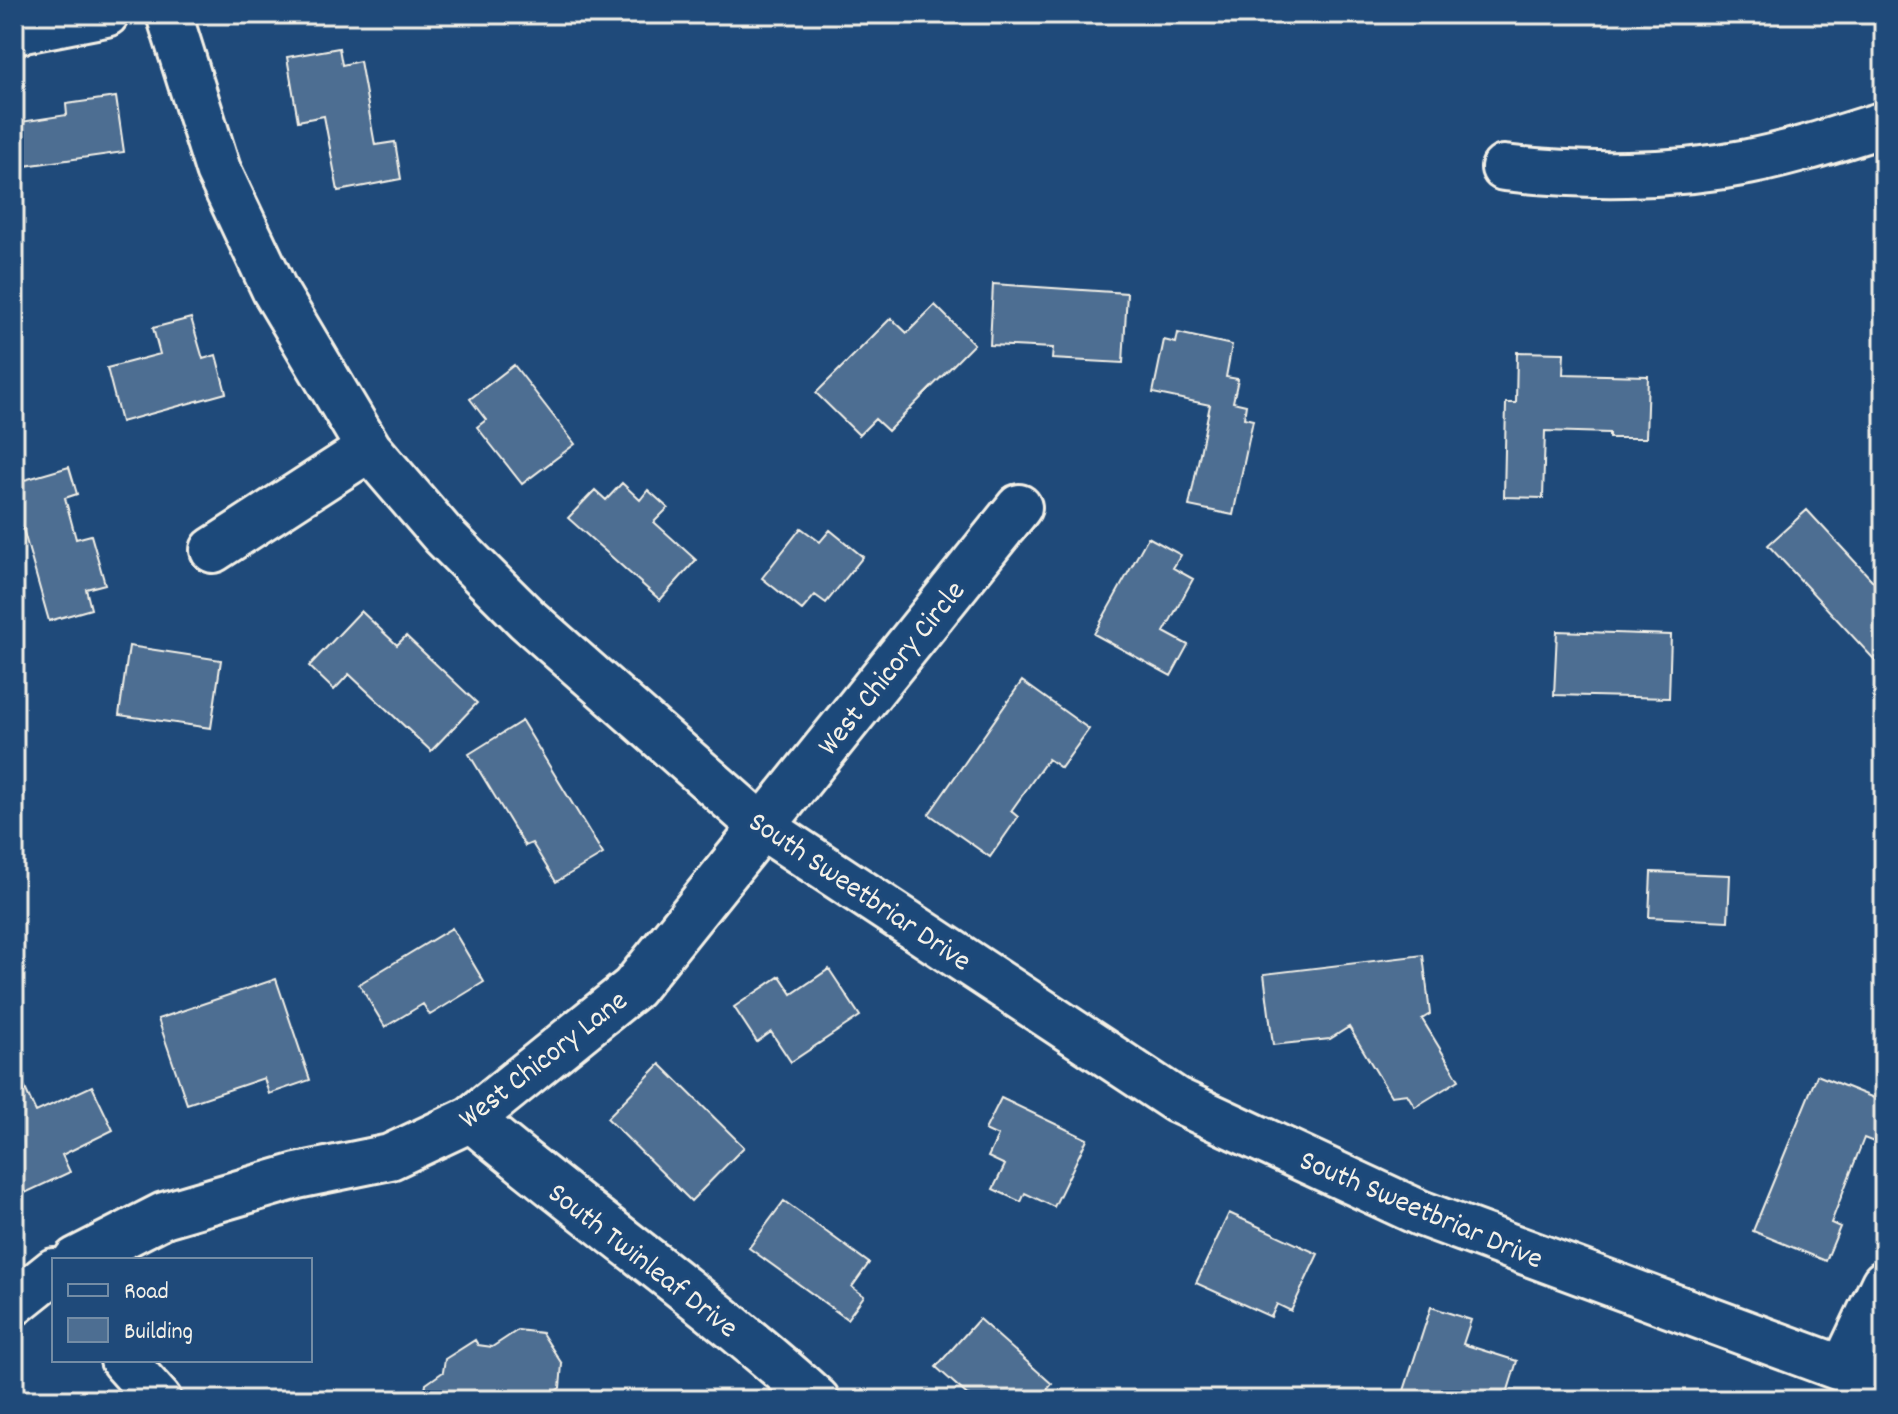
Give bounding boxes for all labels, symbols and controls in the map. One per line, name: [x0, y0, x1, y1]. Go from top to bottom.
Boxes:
street label: West Chicory Circle: [809, 573, 978, 767]
street label: South Sweetbriar Drive: [738, 803, 979, 984]
street label: West Chicory Lane: [451, 982, 638, 1141]
street label: South Sweetbriar Drive: [1292, 1141, 1549, 1283]
street label: South Twinleaf Drive: [537, 1174, 746, 1351]
legend: [52, 1258, 312, 1362]
text: Road: [124, 1276, 169, 1310]
text: Building: [124, 1316, 193, 1350]

